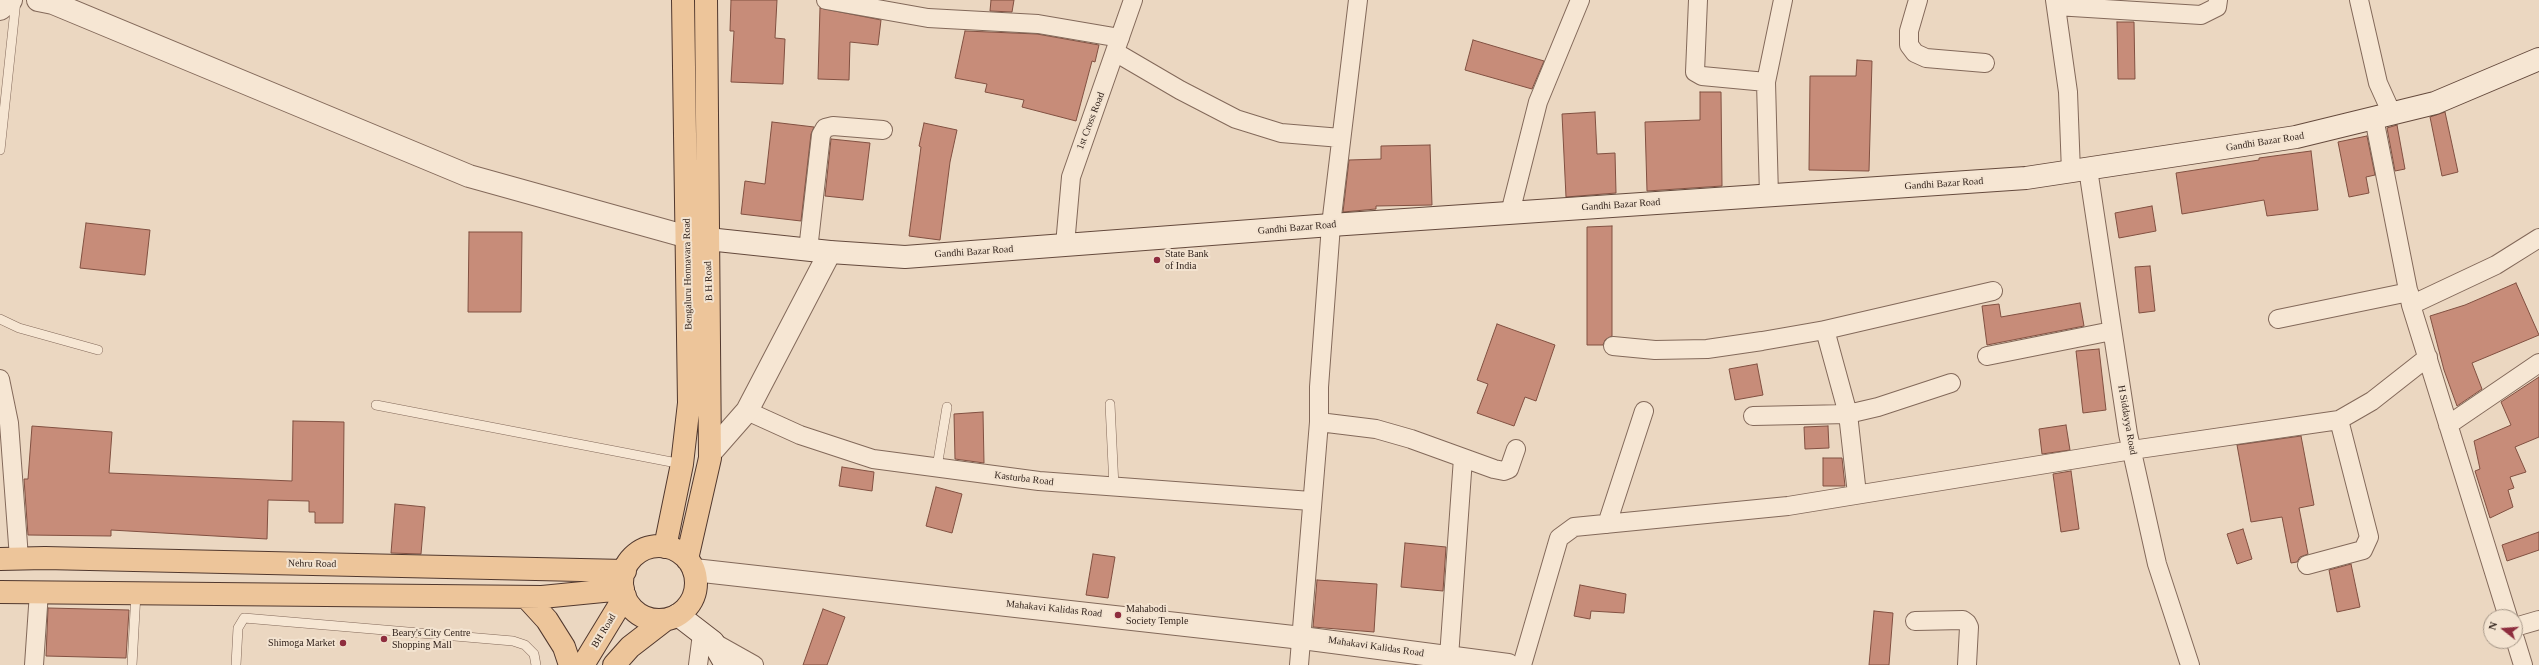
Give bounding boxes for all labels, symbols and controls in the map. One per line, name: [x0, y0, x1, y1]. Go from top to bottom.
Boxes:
street label: 1st Cross Road: [1075, 91, 1107, 151]
street label: Gandhi Bazar Road: [2225, 130, 2305, 154]
street label: Gandhi Bazar Road: [1904, 175, 1984, 193]
street label: Gandhi Bazar Road: [1581, 196, 1661, 214]
street label: Bengaluru Honnavara Road: [681, 218, 695, 330]
street label: Gandhi Bazar Road: [1257, 219, 1337, 237]
street label: Gandhi Bazar Road: [934, 243, 1014, 261]
place label: State Bank of India: [1165, 248, 1209, 272]
marker: State Bank of India: [1152, 255, 1162, 265]
street label: B H Road: [702, 261, 716, 301]
street label: H Siddayya Road: [2115, 384, 2139, 456]
street label: Kasturba Road: [994, 469, 1054, 489]
street label: Nehru Road: [288, 558, 336, 570]
street label: Mahakavi Kalidas Road: [1005, 598, 1103, 620]
place label: Mahabodi Society Temple: [1126, 603, 1188, 626]
north arrow: [2483, 609, 2523, 649]
marker: Mahabodi Society Temple: [1113, 610, 1123, 620]
street label: BH Road: [589, 612, 619, 650]
text: N: [2486, 620, 2499, 631]
place label: Beary's City Centre Shopping Mall: [392, 627, 470, 650]
marker: Beary's City Centre Shopping Mall: [379, 634, 389, 644]
street label: Mahakavi Kalidas Road: [1327, 634, 1425, 660]
place label: Shimoga Market: [268, 637, 335, 649]
marker: Shimoga Market: [338, 638, 348, 648]

